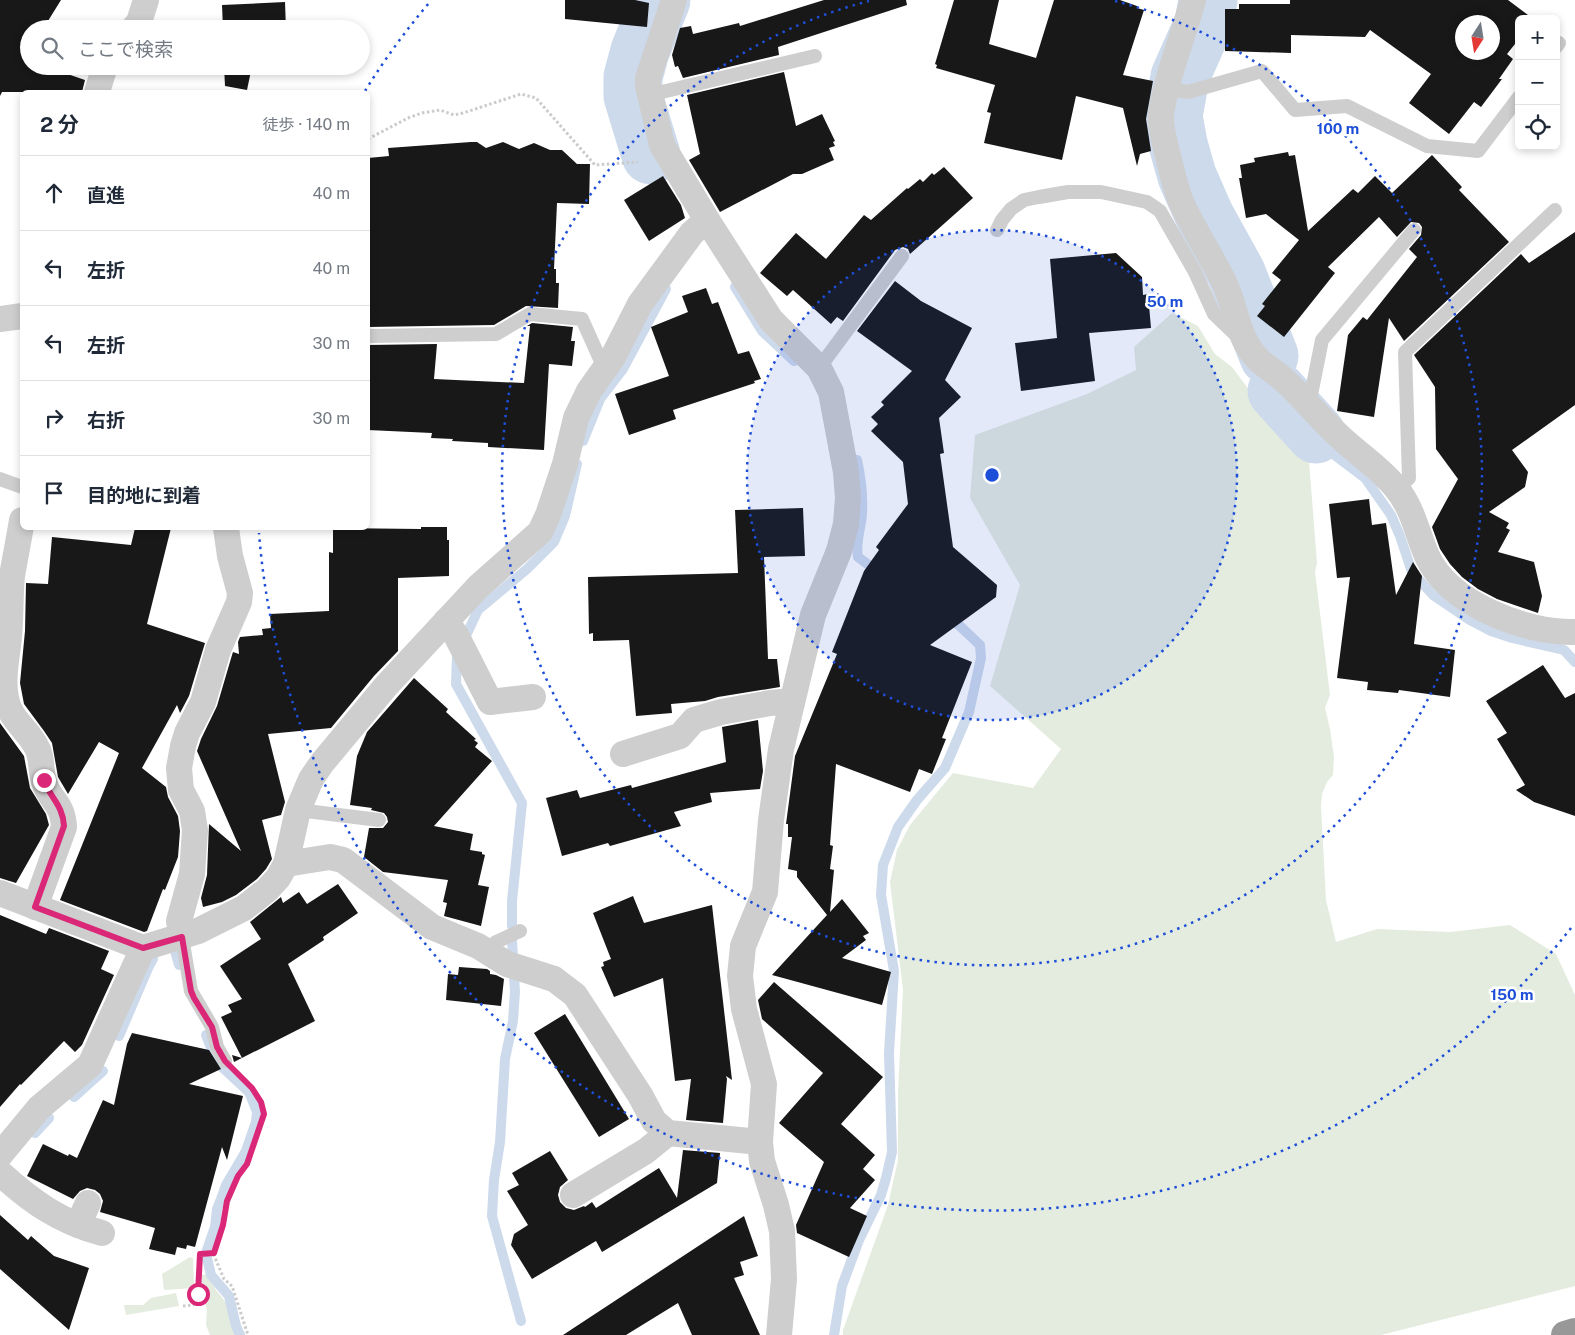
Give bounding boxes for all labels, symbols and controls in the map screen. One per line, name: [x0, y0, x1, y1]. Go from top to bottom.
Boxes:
north arrow: [1455, 15, 1500, 60]
map controls: [1515, 15, 1560, 150]
button: +: [1515, 15, 1560, 60]
search box: [20, 20, 370, 75]
icon: search: [38, 34, 66, 62]
text: ここで検索: [78, 38, 173, 60]
button: −: [1515, 60, 1560, 105]
button: locate: [1515, 105, 1560, 150]
text: 2 分: [40, 112, 79, 137]
text: 徒歩 · 140 m: [263, 115, 350, 134]
text: 100 m: [1317, 120, 1359, 137]
icon: ahead: [40, 179, 68, 207]
text: 直進: [87, 184, 125, 206]
text: 40 m: [312, 184, 350, 203]
icon: left: [40, 254, 68, 282]
text: 左折: [87, 259, 125, 281]
text: 40 m: [312, 259, 350, 278]
text: 50 m: [1147, 293, 1183, 310]
icon: left: [40, 329, 68, 357]
text: 左折: [87, 334, 125, 356]
text: 30 m: [313, 334, 350, 353]
icon: right: [40, 404, 68, 432]
text: 右折: [87, 409, 125, 431]
text: 30 m: [313, 409, 350, 428]
centre of rings: [983, 466, 1001, 484]
icon: arrive: [40, 479, 68, 507]
text: 目的地に到着: [87, 484, 201, 506]
route end: [33, 769, 56, 792]
text: 150 m: [1490, 986, 1534, 1003]
route start: [187, 1283, 210, 1306]

